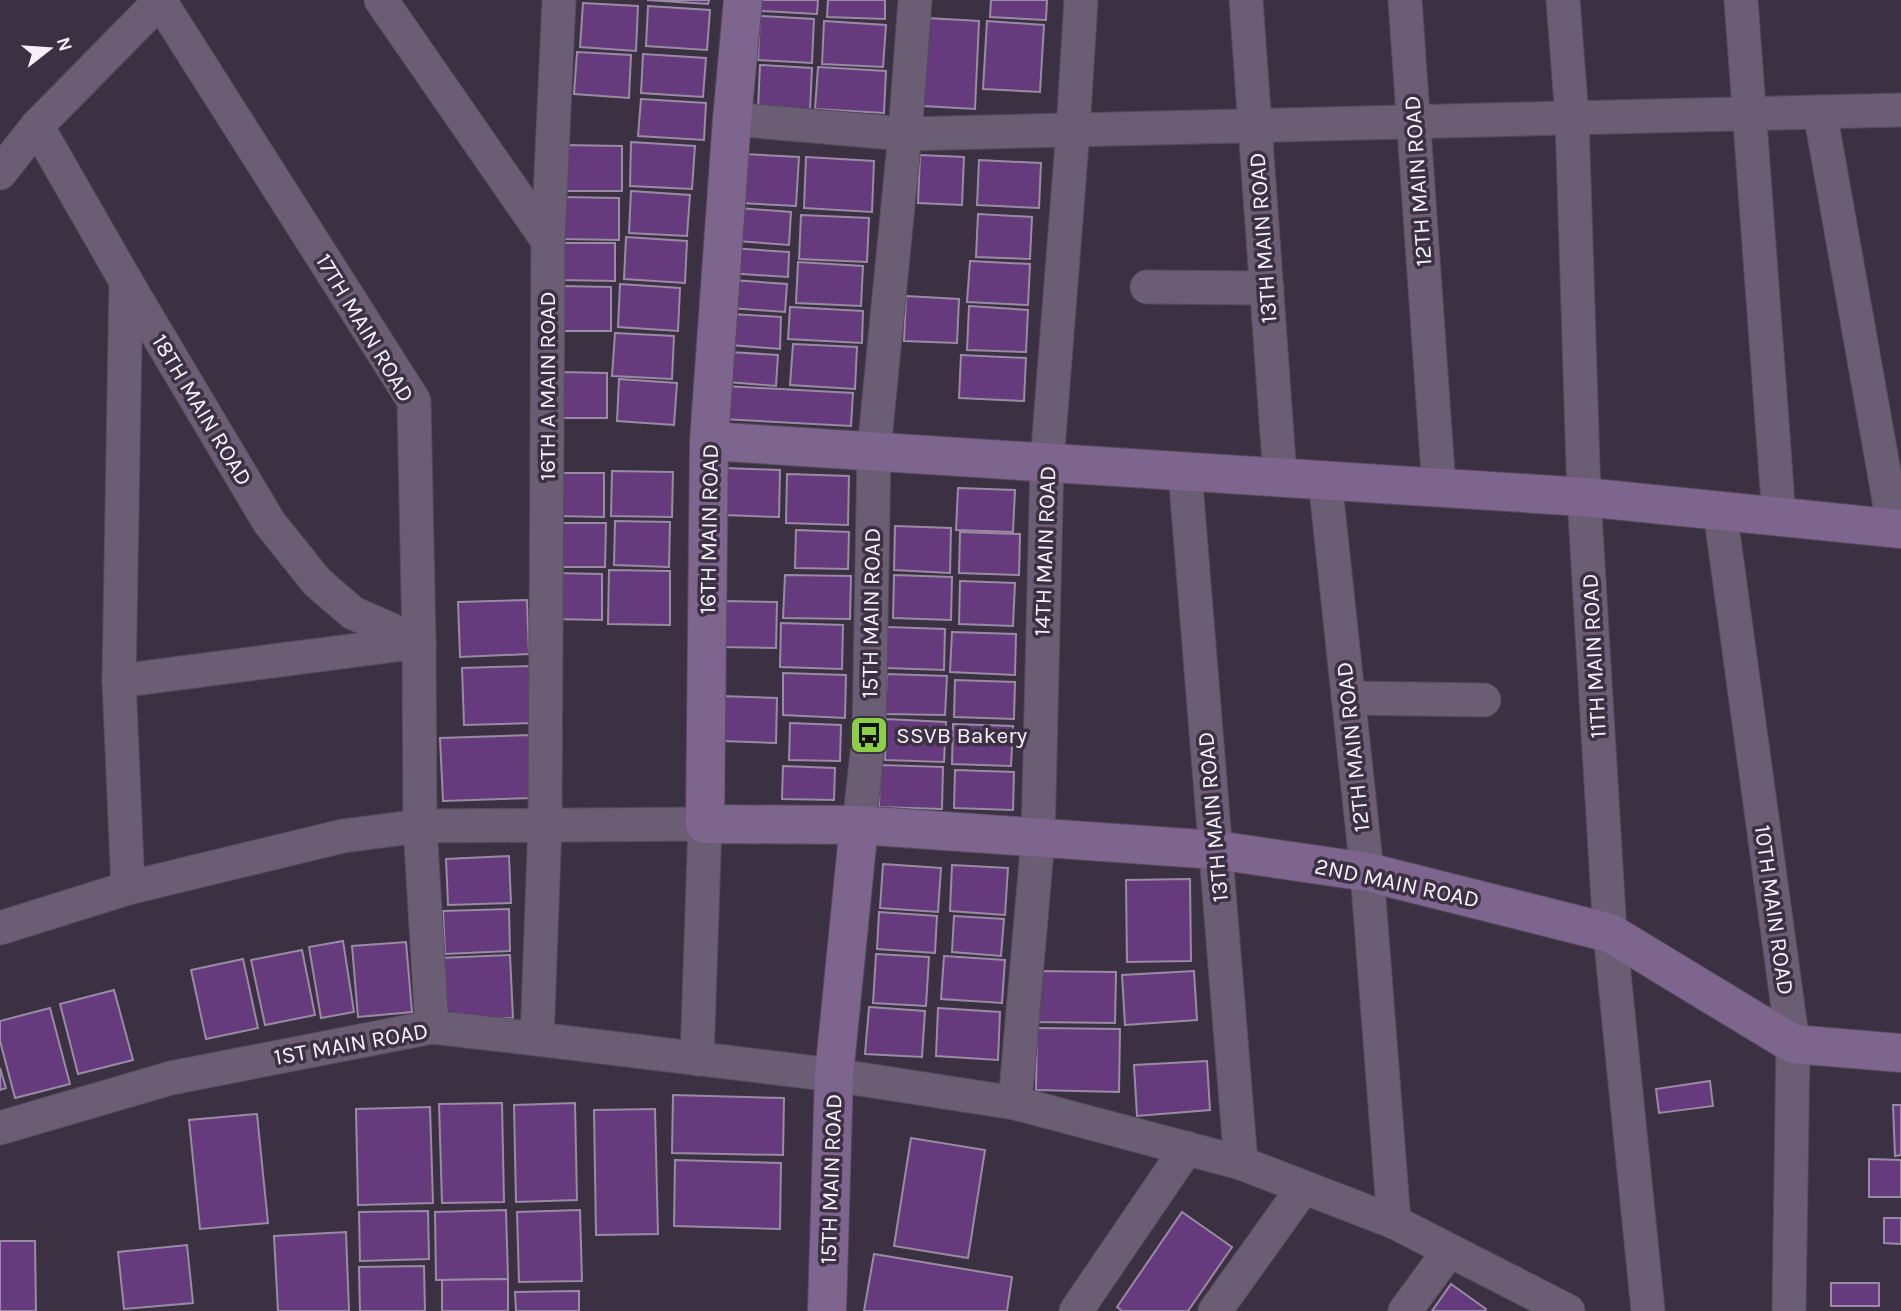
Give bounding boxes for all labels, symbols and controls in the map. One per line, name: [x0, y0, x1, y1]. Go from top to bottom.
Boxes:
north arrow: [14, 14, 84, 84]
text: N: [52, 35, 77, 54]
street label: 12TH MAIN ROAD: [1399, 95, 1437, 267]
street label: 13TH MAIN ROAD: [1244, 152, 1282, 324]
street label: 17TH MAIN ROAD: [310, 249, 420, 407]
street label: 16TH A MAIN ROAD: [534, 291, 561, 481]
street label: 18TH MAIN ROAD: [146, 329, 258, 491]
street label: 16TH MAIN ROAD: [694, 443, 724, 615]
street label: 14TH MAIN ROAD: [1029, 465, 1061, 637]
street label: 15TH MAIN ROAD: [856, 527, 886, 699]
street label: 11TH MAIN ROAD: [1576, 573, 1612, 739]
street label: 12TH MAIN ROAD: [1331, 661, 1375, 833]
bus stop icon: SSVB Bakery: [848, 714, 890, 756]
place label: SSVB Bakery: [896, 722, 1028, 749]
street label: 13TH MAIN ROAD: [1192, 731, 1234, 903]
street label: 10TH MAIN ROAD: [1749, 823, 1799, 997]
street label: 2ND MAIN ROAD: [1312, 852, 1482, 914]
street label: 1ST MAIN ROAD: [272, 1017, 430, 1071]
street label: 15TH MAIN ROAD: [815, 1093, 847, 1265]

